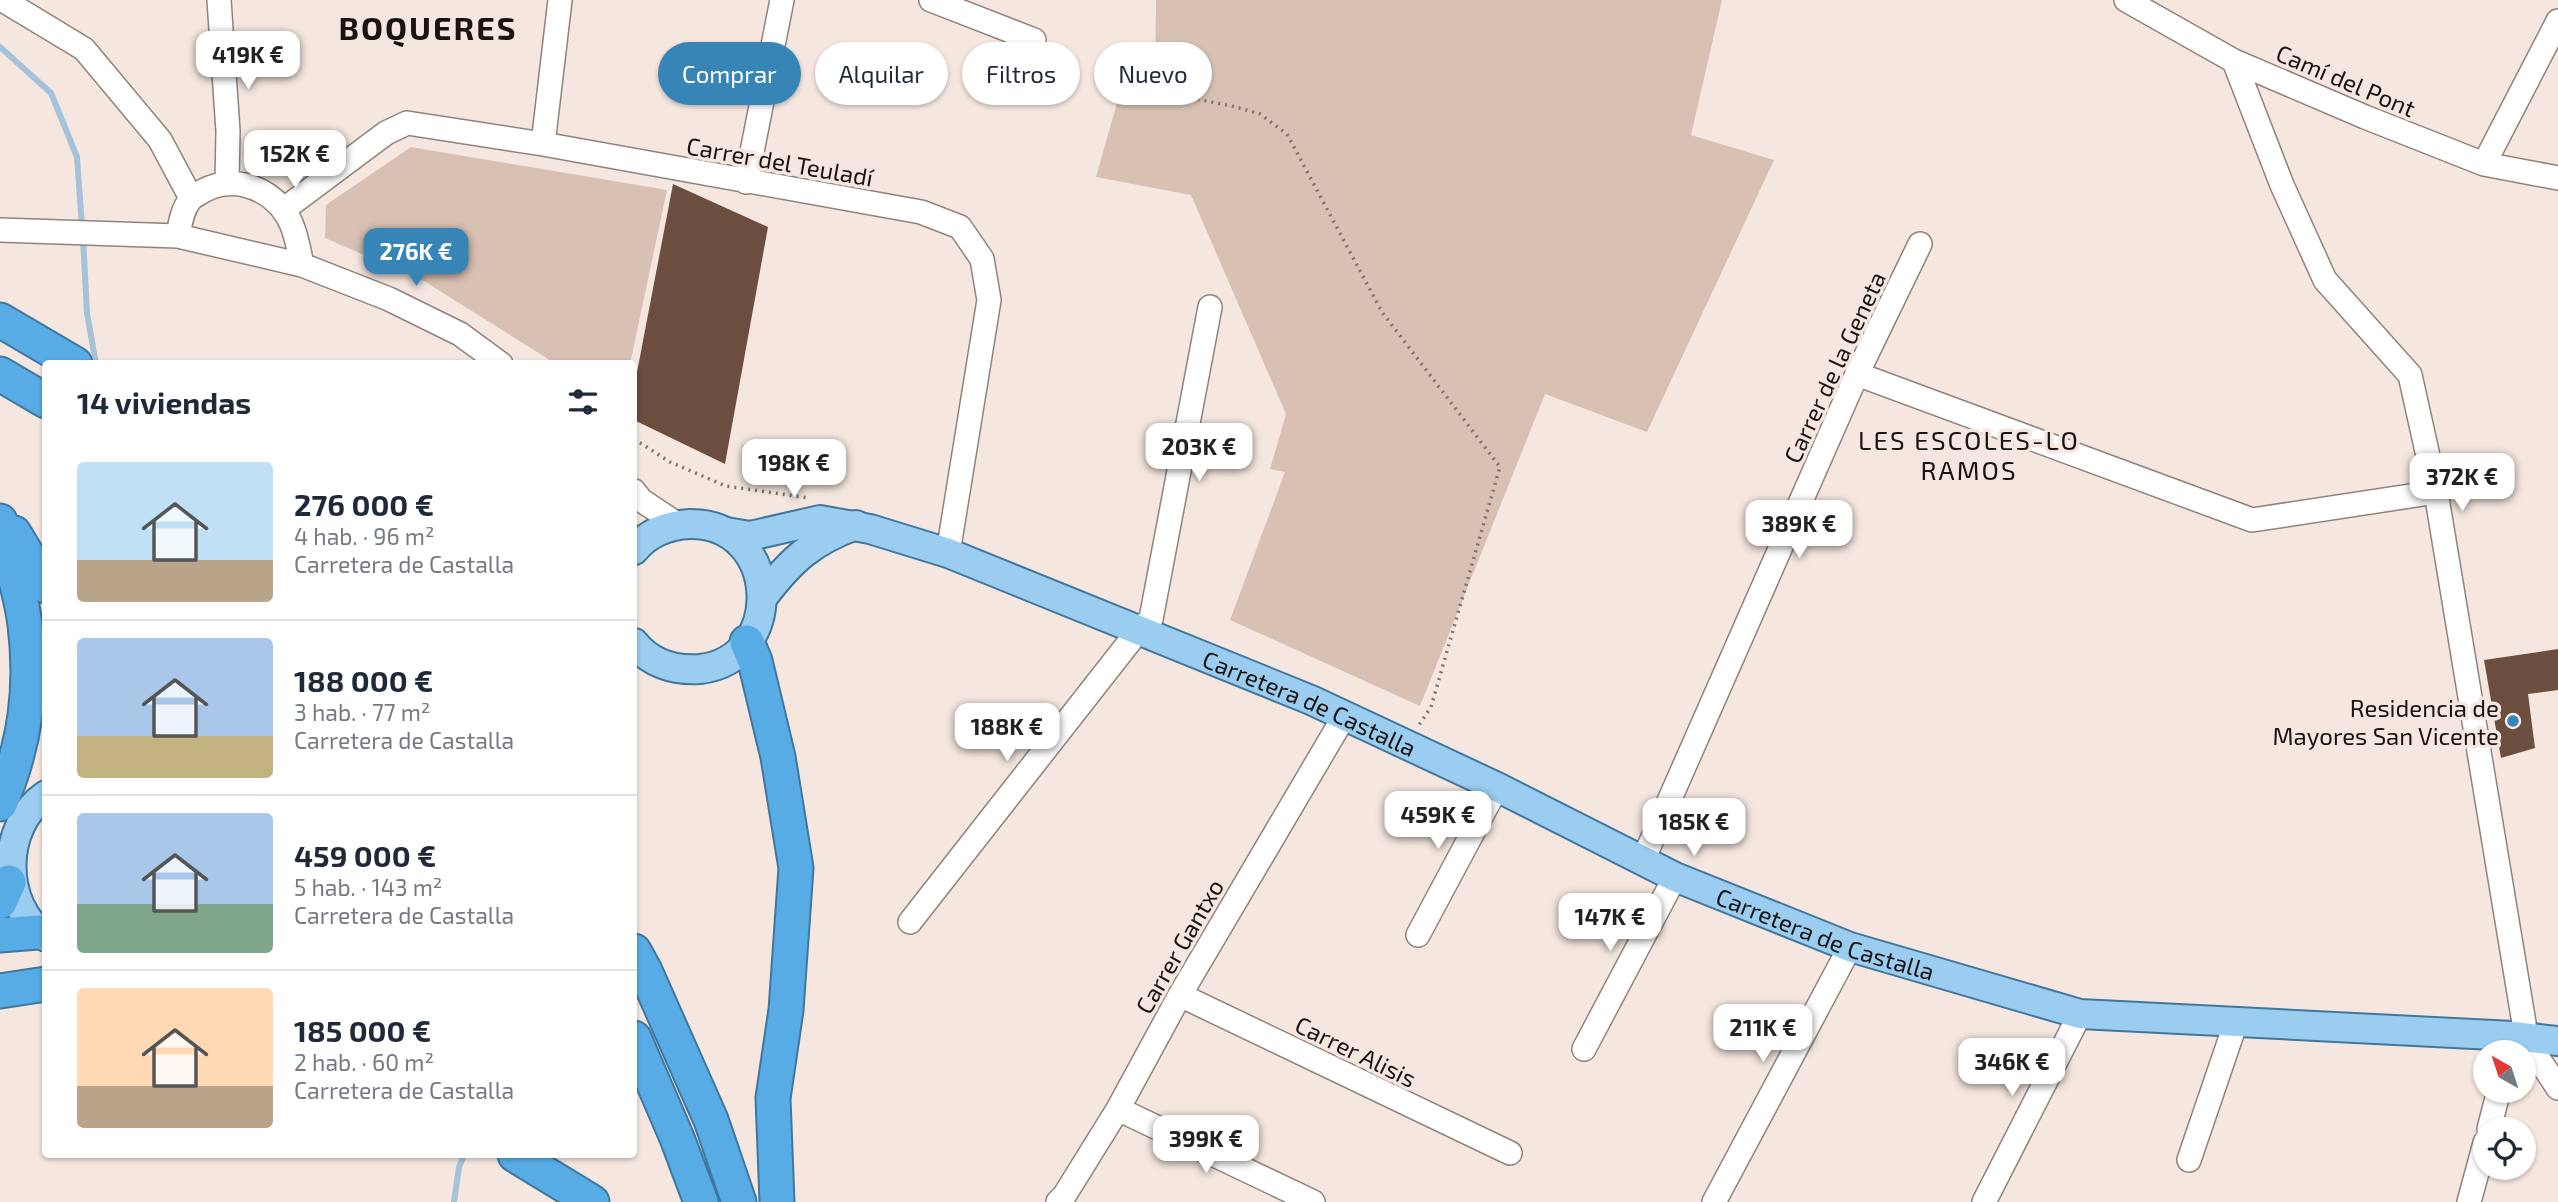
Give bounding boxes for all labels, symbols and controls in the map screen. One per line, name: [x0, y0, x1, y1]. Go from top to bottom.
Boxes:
district label: BOQUERES: [339, 8, 517, 48]
pin: 419K €: [191, 32, 305, 91]
street label: Camí del Pont: [2272, 38, 2420, 122]
text: 419K €: [212, 40, 284, 68]
chip: Comprar: [658, 42, 801, 105]
chip: Alquilar: [815, 42, 948, 105]
chip: Filtros: [962, 42, 1080, 105]
chip: Nuevo: [1094, 42, 1212, 105]
pin: 152K €: [238, 130, 352, 190]
street label: Carrer del Teuladí: [684, 130, 877, 192]
text: 152K €: [260, 139, 330, 167]
pin: 276K €: [359, 229, 473, 288]
text: 276K €: [379, 237, 453, 265]
street label: Carrer de la Geneta: [1777, 267, 1891, 467]
icon: filters: [564, 383, 602, 421]
text: 14 viviendas: [77, 384, 251, 420]
pin: 203K €: [1142, 424, 1256, 483]
district label: LES ESCOLES-LO RAMOS: [1858, 424, 2080, 485]
text: 203K €: [1161, 432, 1237, 460]
pin: 198K €: [737, 440, 851, 499]
text: 198K €: [758, 448, 830, 476]
pin: 372K €: [2405, 454, 2519, 513]
text: 372K €: [2426, 462, 2498, 490]
text: 276 000 €: [294, 486, 434, 522]
icon: home: [133, 490, 217, 574]
pin: 389K €: [1742, 500, 1856, 560]
text: 389K €: [1761, 509, 1837, 537]
text: 4 hab. · 96 m²: [294, 522, 434, 550]
text: Carretera de Castalla: [294, 550, 514, 578]
street label: Carretera de Castalla: [1199, 643, 1421, 762]
text: 188 000 €: [294, 662, 433, 698]
icon: home: [133, 666, 217, 750]
place label: Residencia de Mayores San Vicente: [2273, 693, 2499, 750]
text: 3 hab. · 77 m²: [294, 698, 430, 726]
pin: 188K €: [950, 704, 1064, 763]
text: 188K €: [971, 712, 1043, 740]
marker: Residencia de Mayores San Vicente: [2505, 713, 2521, 729]
text: Carretera de Castalla: [294, 726, 514, 754]
pin: 459K €: [1381, 792, 1495, 851]
pin: 185K €: [1637, 798, 1751, 858]
text: 459K €: [1400, 800, 1476, 828]
text: 185K €: [1658, 807, 1730, 835]
text: 459 000 €: [294, 837, 436, 873]
icon: home: [133, 841, 217, 925]
text: 5 hab. · 143 m²: [294, 873, 442, 901]
street label: Carrer Gantxo: [1129, 874, 1229, 1018]
street label: Carretera de Castalla: [1712, 881, 1938, 985]
pin: 147K €: [1553, 894, 1667, 953]
text: Carretera de Castalla: [294, 901, 514, 929]
text: 147K €: [1575, 902, 1645, 930]
pin: 211K €: [1706, 1004, 1820, 1064]
street label: Carrer Alisis: [1291, 1009, 1421, 1093]
text: 185 000 €: [294, 1012, 431, 1048]
text: 211K €: [1729, 1013, 1797, 1041]
icon: home: [133, 1016, 217, 1100]
pin: 346K €: [1955, 1038, 2069, 1098]
north arrow: [2473, 1040, 2536, 1102]
map controls: [2473, 1040, 2536, 1180]
text: 346K €: [1974, 1047, 2050, 1075]
text: 2 hab. · 60 m²: [294, 1048, 434, 1076]
text: Carretera de Castalla: [294, 1076, 514, 1104]
pin: 399K €: [1149, 1116, 1263, 1175]
button: locate: [2473, 1117, 2536, 1180]
text: 399K €: [1169, 1124, 1243, 1152]

